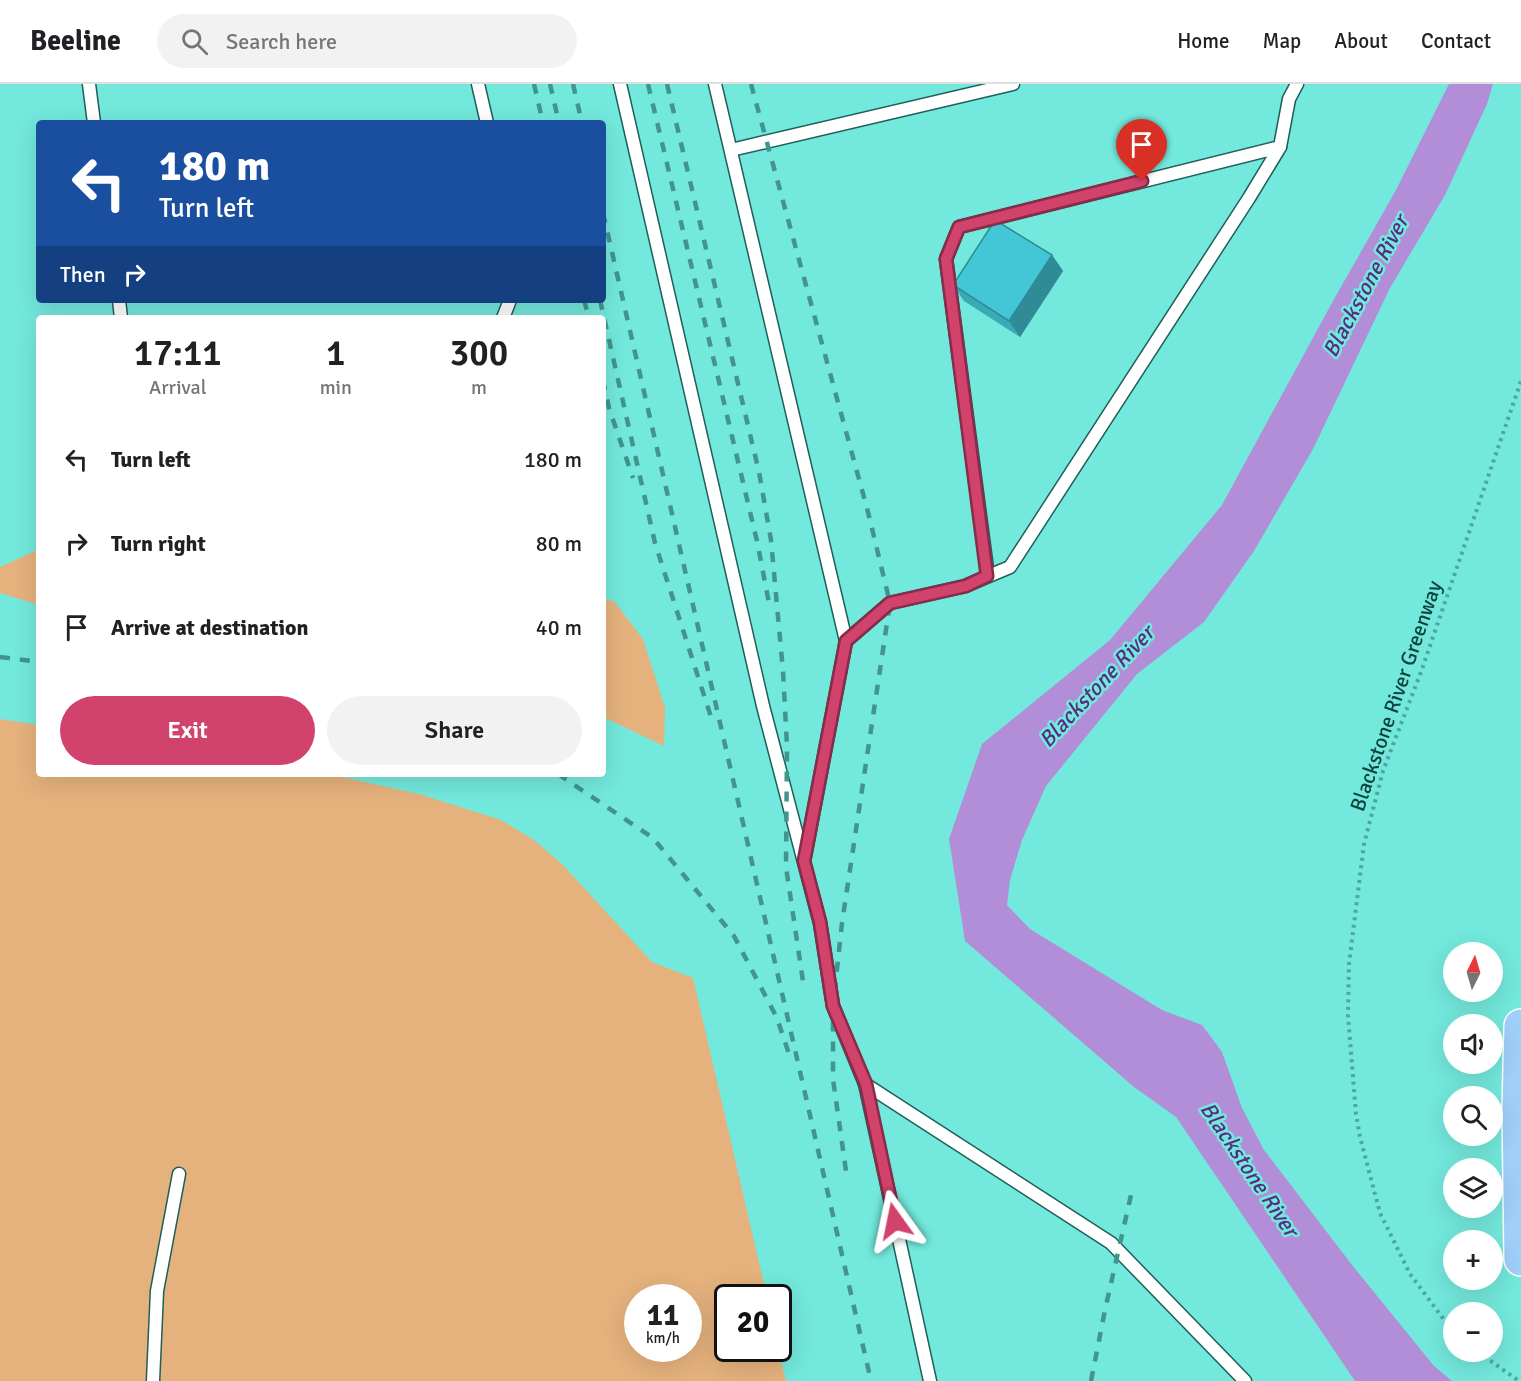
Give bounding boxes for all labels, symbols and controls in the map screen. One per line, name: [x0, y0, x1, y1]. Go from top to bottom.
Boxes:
search box: [157, 14, 577, 68]
text: Beeline: [30, 24, 121, 58]
icon: search: [178, 25, 211, 58]
text: Search here: [226, 28, 337, 55]
text: Home: [1177, 28, 1230, 54]
text: Map: [1263, 28, 1301, 54]
text: About: [1334, 28, 1388, 54]
text: Contact: [1421, 28, 1491, 54]
pin: [1116, 119, 1167, 181]
icon: arrive: [1125, 128, 1158, 161]
text: 180 m: [159, 141, 270, 192]
icon: left: [60, 144, 138, 222]
text: Turn left: [159, 192, 254, 225]
water label: Blackstone River: [1317, 208, 1415, 362]
icon: right: [118, 258, 151, 291]
text: Then: [60, 261, 106, 288]
text: 17:11: [134, 331, 222, 376]
text: 1: [326, 331, 346, 376]
text: 300: [450, 331, 508, 376]
text: Arrival: [149, 375, 207, 400]
text: min: [320, 375, 352, 400]
text: m: [471, 375, 487, 400]
icon: left: [60, 443, 93, 476]
text: Turn left: [111, 446, 191, 473]
text: 180 m: [524, 446, 582, 473]
icon: right: [60, 527, 93, 560]
text: Turn right: [111, 530, 206, 557]
text: 80 m: [536, 530, 582, 557]
street label: Blackstone River Greenway: [1344, 577, 1448, 815]
icon: arrive: [60, 611, 93, 644]
text: Arrive at destination: [111, 614, 308, 641]
text: 40 m: [536, 614, 582, 641]
water label: Blackstone River: [1033, 618, 1162, 753]
button: Exit: [60, 696, 315, 765]
button: Share: [327, 696, 582, 765]
north arrow: [1443, 942, 1503, 1002]
map controls: [1443, 942, 1503, 1362]
button: sound: [1443, 1014, 1503, 1074]
button: search: [1443, 1086, 1503, 1146]
water label: Blackstone River: [1195, 1097, 1306, 1244]
button: layers: [1443, 1158, 1503, 1218]
position arrow: [863, 1189, 927, 1253]
button: +: [1443, 1230, 1503, 1290]
speed limit sign: 20: [714, 1284, 792, 1362]
text: 11: [647, 1297, 679, 1334]
button: −: [1443, 1302, 1503, 1362]
text: km/h: [646, 1329, 680, 1347]

